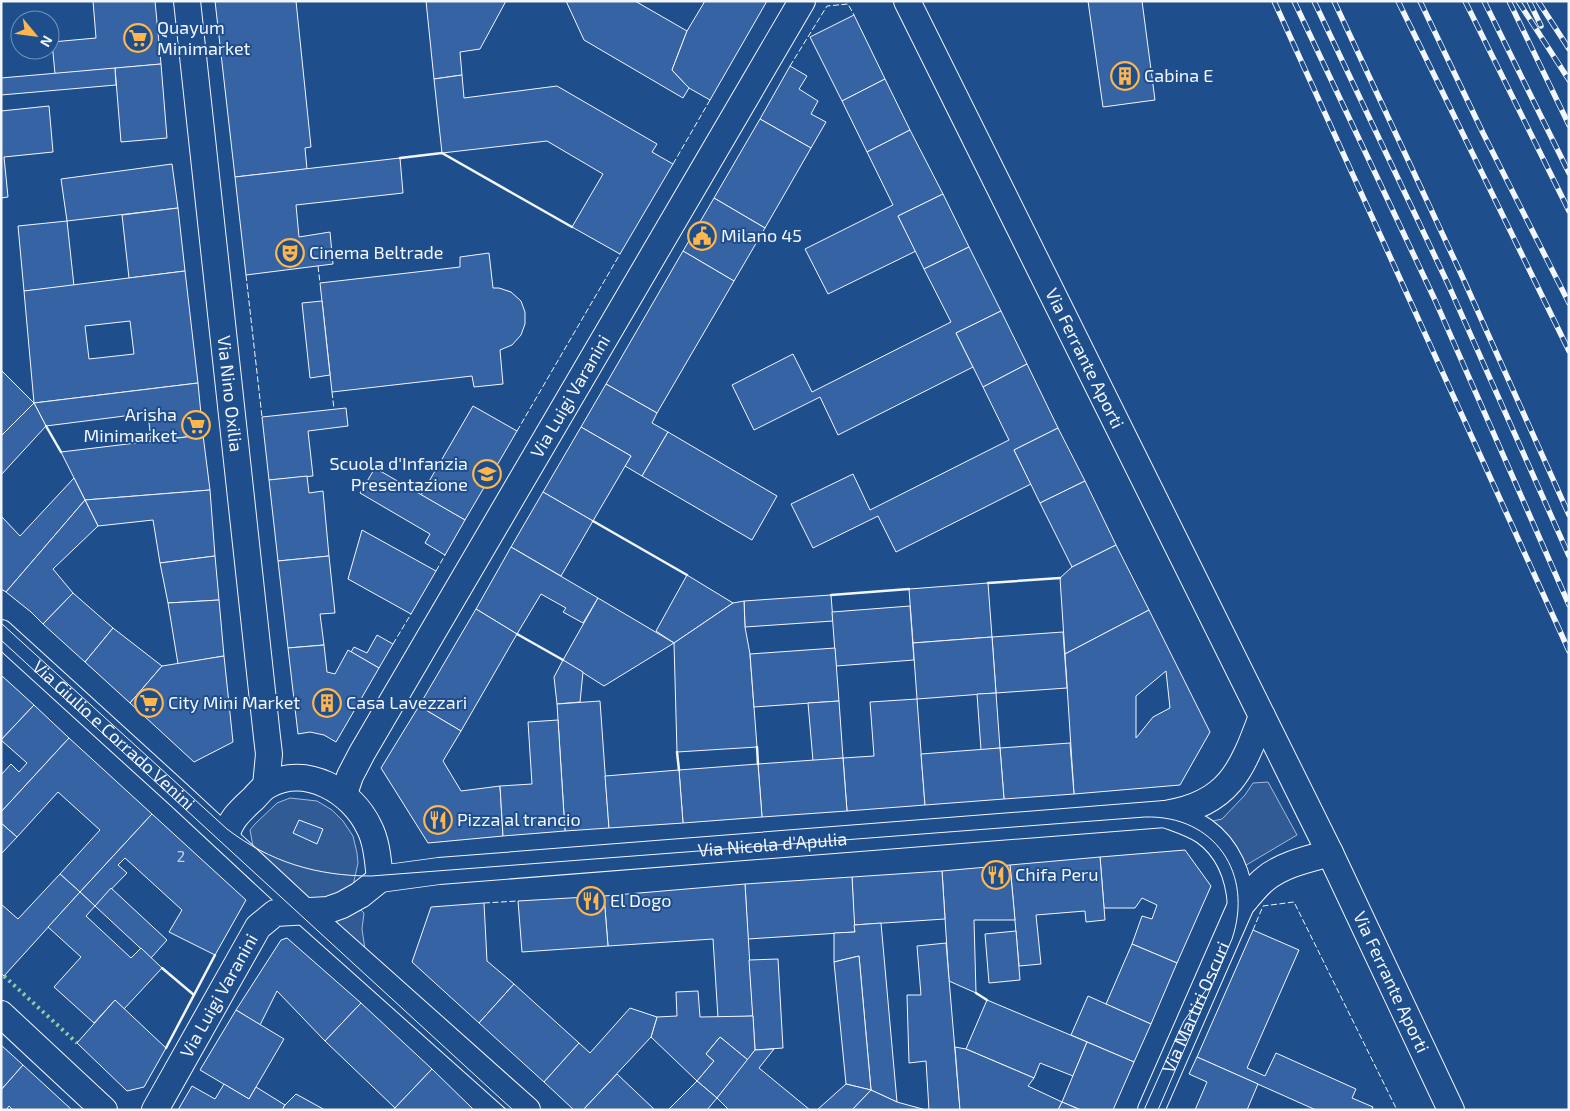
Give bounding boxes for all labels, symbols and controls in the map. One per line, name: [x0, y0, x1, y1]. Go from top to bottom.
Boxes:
north arrow: [10, 10, 60, 60]
place label: Quayum Minimarket: [157, 16, 251, 59]
supermarket icon: Quayum Minimarket: [123, 23, 153, 53]
text: N: [37, 33, 57, 50]
building icon: Cabina E: [1110, 61, 1140, 91]
place label: Cabina E: [1144, 64, 1213, 86]
public building icon: Milano 45: [687, 221, 717, 251]
place label: Milano 45: [721, 224, 802, 246]
theatre icon: Cinema Beltrade: [275, 238, 305, 268]
place label: Cinema Beltrade: [309, 241, 444, 263]
street label: Via Ferrante Aporti: [1041, 284, 1129, 432]
street label: Via Luigi Varanini: [525, 331, 614, 461]
street label: Via Nino Oxilia: [213, 334, 248, 453]
place label: Arisha Minimarket: [84, 403, 177, 446]
supermarket icon: Arisha Minimarket: [181, 410, 211, 440]
place label: Scuola d'Infanzia Presentazione: [329, 452, 468, 495]
school or university icon: Scuola d'Infanzia Presentazione: [472, 459, 502, 489]
street label: Via Giulio e Corrado Venini: [28, 655, 200, 814]
supermarket icon: City Mini Market: [134, 688, 164, 718]
building icon: Casa Lavezzari: [312, 688, 342, 718]
place label: City Mini Market: [168, 691, 300, 713]
place label: Casa Lavezzari: [346, 691, 467, 713]
restaurant icon: Pizza al trancio: [423, 805, 453, 835]
place label: Pizza al trancio: [457, 808, 581, 830]
street label: Via Nicola d'Apulia: [697, 827, 848, 861]
house number: 2: [177, 847, 185, 865]
restaurant icon: Chifa Peru: [981, 860, 1011, 890]
place label: Chifa Peru: [1015, 863, 1099, 885]
restaurant icon: El Dogo: [576, 886, 606, 916]
place label: El Dogo: [610, 889, 671, 911]
street label: Via Ferrante Aporti: [1349, 907, 1434, 1056]
street label: Via Luigi Varanini: [175, 929, 262, 1061]
street label: Via Martiri Oscuri: [1157, 938, 1234, 1076]

